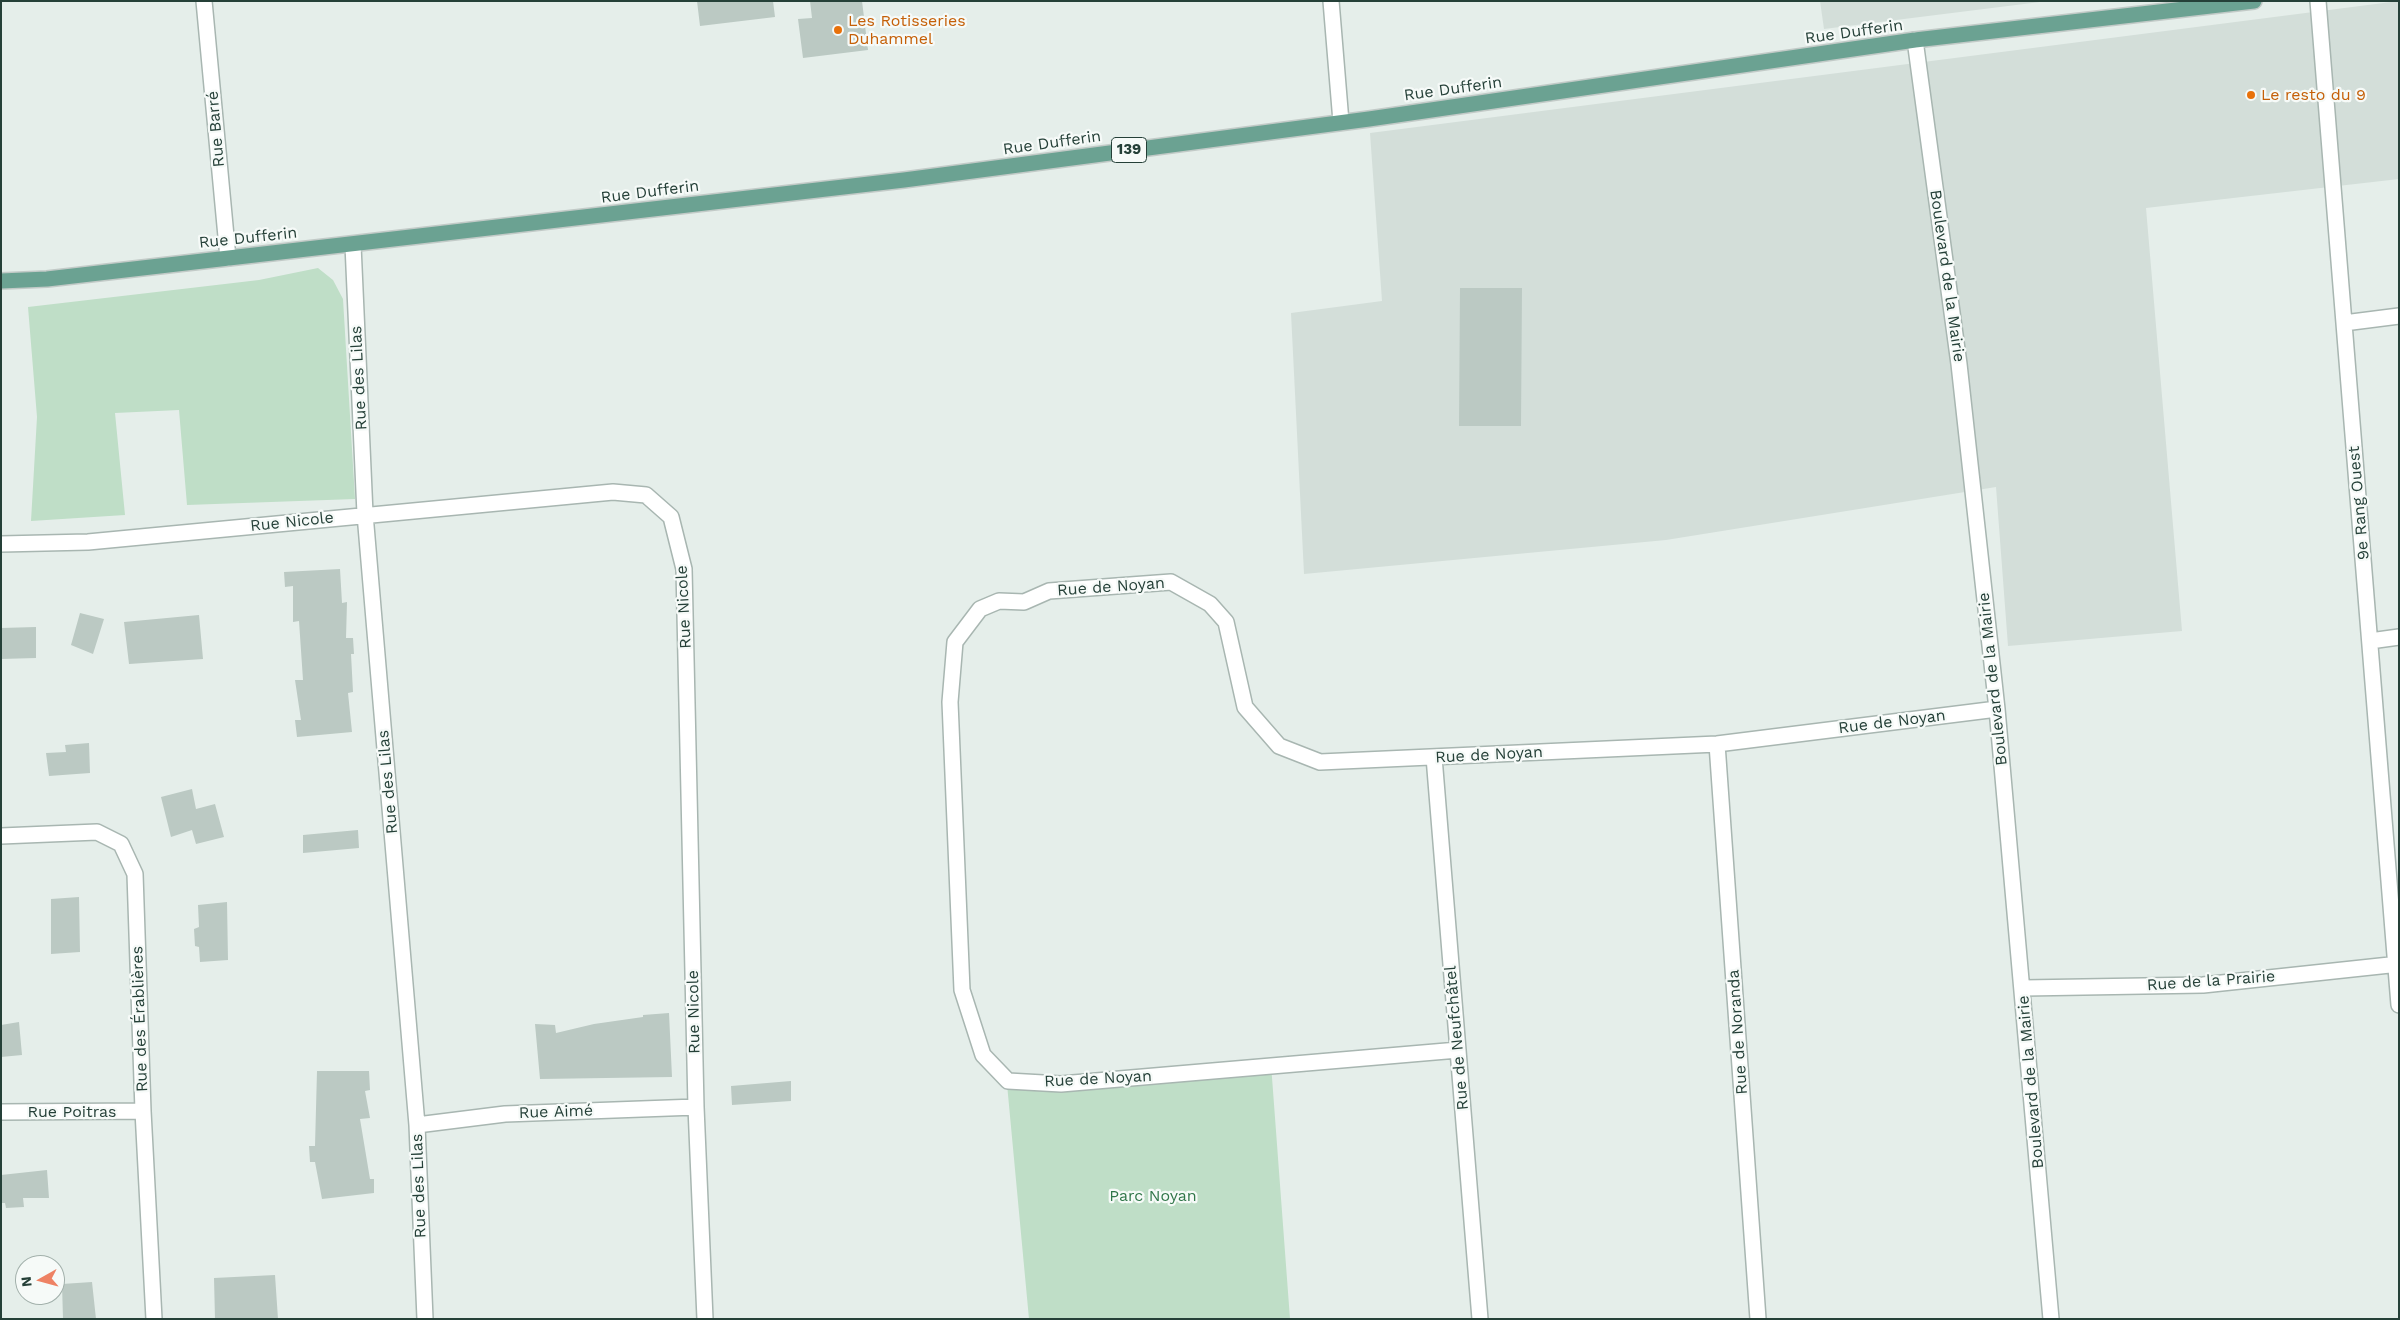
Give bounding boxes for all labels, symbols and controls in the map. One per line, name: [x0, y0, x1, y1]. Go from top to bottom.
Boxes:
place label: Les Rotisseries Duhammel: [848, 11, 966, 49]
street label: Rue Dufferin: [1804, 16, 1904, 48]
marker: Les Rotisseries Duhammel: [832, 24, 844, 36]
street label: Rue Dufferin: [1403, 73, 1503, 105]
place label: Le resto du 9: [2261, 85, 2366, 105]
marker: Le resto du 9: [2245, 89, 2257, 101]
street label: Rue Barré: [203, 90, 229, 168]
street label: Rue Dufferin: [1002, 127, 1102, 159]
road number: 139: [1112, 138, 1146, 162]
street label: Rue Dufferin: [600, 176, 700, 208]
street label: Boulevard de la Mairie: [1925, 189, 1969, 363]
street label: Rue Dufferin: [198, 223, 298, 253]
street label: Rue des Lilas: [347, 325, 371, 431]
street label: 9e Rang Ouest: [2344, 445, 2374, 561]
street label: Rue Nicole: [249, 508, 335, 536]
street label: Rue Nicole: [672, 565, 696, 649]
street label: Rue de Noyan: [1057, 574, 1165, 600]
street label: Boulevard de la Mairie: [1974, 592, 2012, 766]
street label: Rue de Noyan: [1837, 706, 1947, 738]
street label: Rue des Lilas: [374, 729, 402, 835]
street label: Rue de Noyan: [1435, 743, 1543, 767]
street label: Rue des Érablières: [128, 946, 152, 1092]
street label: Rue de Neufchâtel: [1441, 965, 1473, 1111]
street label: Rue de la Prairie: [2146, 967, 2276, 995]
street label: Rue de Noranda: [1724, 969, 1752, 1095]
street label: Rue Nicole: [684, 970, 704, 1054]
street label: Boulevard de la Mairie: [2014, 995, 2048, 1169]
street label: Rue de Noyan: [1044, 1067, 1152, 1091]
street label: Rue Aimé: [519, 1101, 593, 1123]
street label: Rue Poitras: [28, 1102, 116, 1122]
street label: Rue des Lilas: [408, 1134, 430, 1238]
park label: Parc Noyan: [1109, 1186, 1197, 1206]
north arrow: [15, 1255, 65, 1305]
text: N: [18, 1276, 35, 1288]

